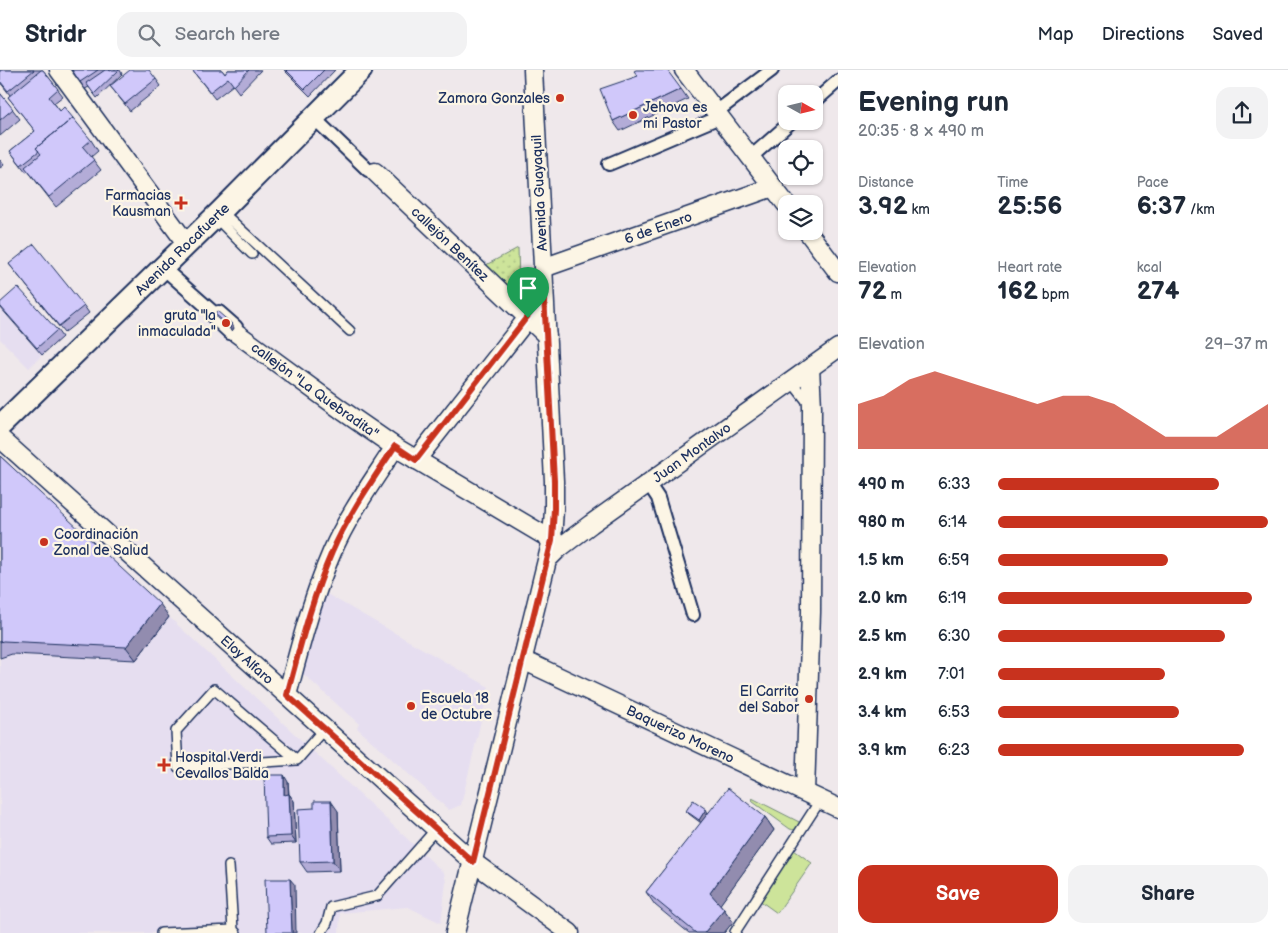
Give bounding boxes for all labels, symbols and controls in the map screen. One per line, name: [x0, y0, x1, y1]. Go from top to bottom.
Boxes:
search box: [117, 12, 467, 57]
text: Stridr: [25, 20, 87, 49]
icon: search: [135, 21, 163, 49]
text: Search here: [175, 23, 280, 46]
text: Map: [1038, 24, 1074, 45]
text: Directions: [1102, 24, 1184, 45]
text: Saved: [1212, 24, 1263, 45]
north arrow: [778, 85, 822, 130]
map controls: [778, 85, 823, 240]
text: Evening run: [858, 86, 1009, 119]
button: share: [1216, 87, 1268, 139]
place label: Zamora Gonzales: [437, 90, 550, 107]
marker: Zamora Gonzales: [554, 92, 566, 104]
place label: Jehova es mi Pastor: [643, 99, 708, 132]
marker: Jehova es mi Pastor: [627, 109, 639, 121]
text: 20:35 · 8 × 490 m: [858, 122, 984, 141]
street label: Avenida Guayaquil: [528, 134, 551, 252]
button: locate: [778, 140, 823, 185]
text: Distance: [858, 174, 914, 191]
text: Time: [997, 174, 1028, 191]
text: Pace: [1137, 174, 1169, 191]
place label: Farmacias Kausman: [105, 187, 171, 220]
text: 3.92: [858, 191, 908, 222]
text: 25:56: [997, 191, 1062, 222]
text: 6:37: [1137, 191, 1186, 222]
button: layers: [778, 195, 823, 240]
marker: Farmacias Kausman: [175, 197, 187, 209]
street label: Avenida Rocafuerte: [132, 200, 233, 299]
text: km: [908, 201, 930, 218]
text: /km: [1186, 201, 1215, 218]
street label: callejón Benítez: [408, 203, 493, 285]
street label: 6 de Enero: [622, 208, 694, 248]
text: Elevation: [858, 259, 916, 276]
text: Heart rate: [997, 259, 1062, 276]
text: kcal: [1137, 259, 1162, 276]
pin: [507, 267, 549, 318]
icon: arrive: [514, 274, 542, 302]
text: 72: [858, 276, 887, 307]
text: 162: [997, 276, 1038, 307]
text: 274: [1137, 276, 1180, 307]
text: m: [887, 286, 902, 303]
text: bpm: [1038, 286, 1069, 303]
place label: gruta "la inmaculada": [138, 307, 216, 340]
marker: gruta "la inmaculada": [220, 317, 232, 329]
text: Elevation: [858, 335, 925, 354]
text: 29–37 m: [1204, 335, 1268, 354]
street label: callejón "La Quebradita": [248, 339, 382, 442]
street label: Juan Montalvo: [649, 419, 734, 486]
text: 490 m: [858, 475, 905, 494]
text: 6:33: [938, 475, 971, 494]
text: 980 m: [858, 513, 905, 532]
text: 6:14: [938, 513, 967, 532]
place label: Coordinación Zonal de Salud: [53, 526, 148, 559]
marker: Coordinación Zonal de Salud: [38, 536, 50, 548]
text: 1.5 km: [858, 551, 904, 570]
text: 6:59: [938, 551, 969, 570]
text: 2.0 km: [858, 589, 907, 608]
text: 6:19: [938, 589, 966, 608]
text: 2.5 km: [858, 627, 907, 646]
text: 6:30: [938, 627, 970, 646]
street label: Eloy Alfaro: [217, 632, 277, 688]
text: 2.9 km: [858, 665, 907, 684]
text: 7:01: [938, 665, 965, 684]
place label: El Carrito del Sabor: [739, 683, 800, 716]
place label: Escuela 18 de Octubre: [421, 690, 492, 723]
marker: El Carrito del Sabor: [803, 693, 815, 705]
marker: Escuela 18 de Octubre: [405, 700, 417, 712]
street label: Baquerizo Moreno: [624, 702, 737, 767]
text: 3.4 km: [858, 703, 907, 722]
text: 6:53: [938, 703, 970, 722]
text: 3.9 km: [858, 741, 907, 760]
text: 6:23: [938, 741, 970, 760]
place label: Hospital Verdi Cevallos Balda: [175, 749, 269, 782]
marker: Hospital Verdi Cevallos Balda: [157, 758, 171, 772]
button: Save: [858, 865, 1058, 923]
button: Share: [1068, 865, 1268, 923]

